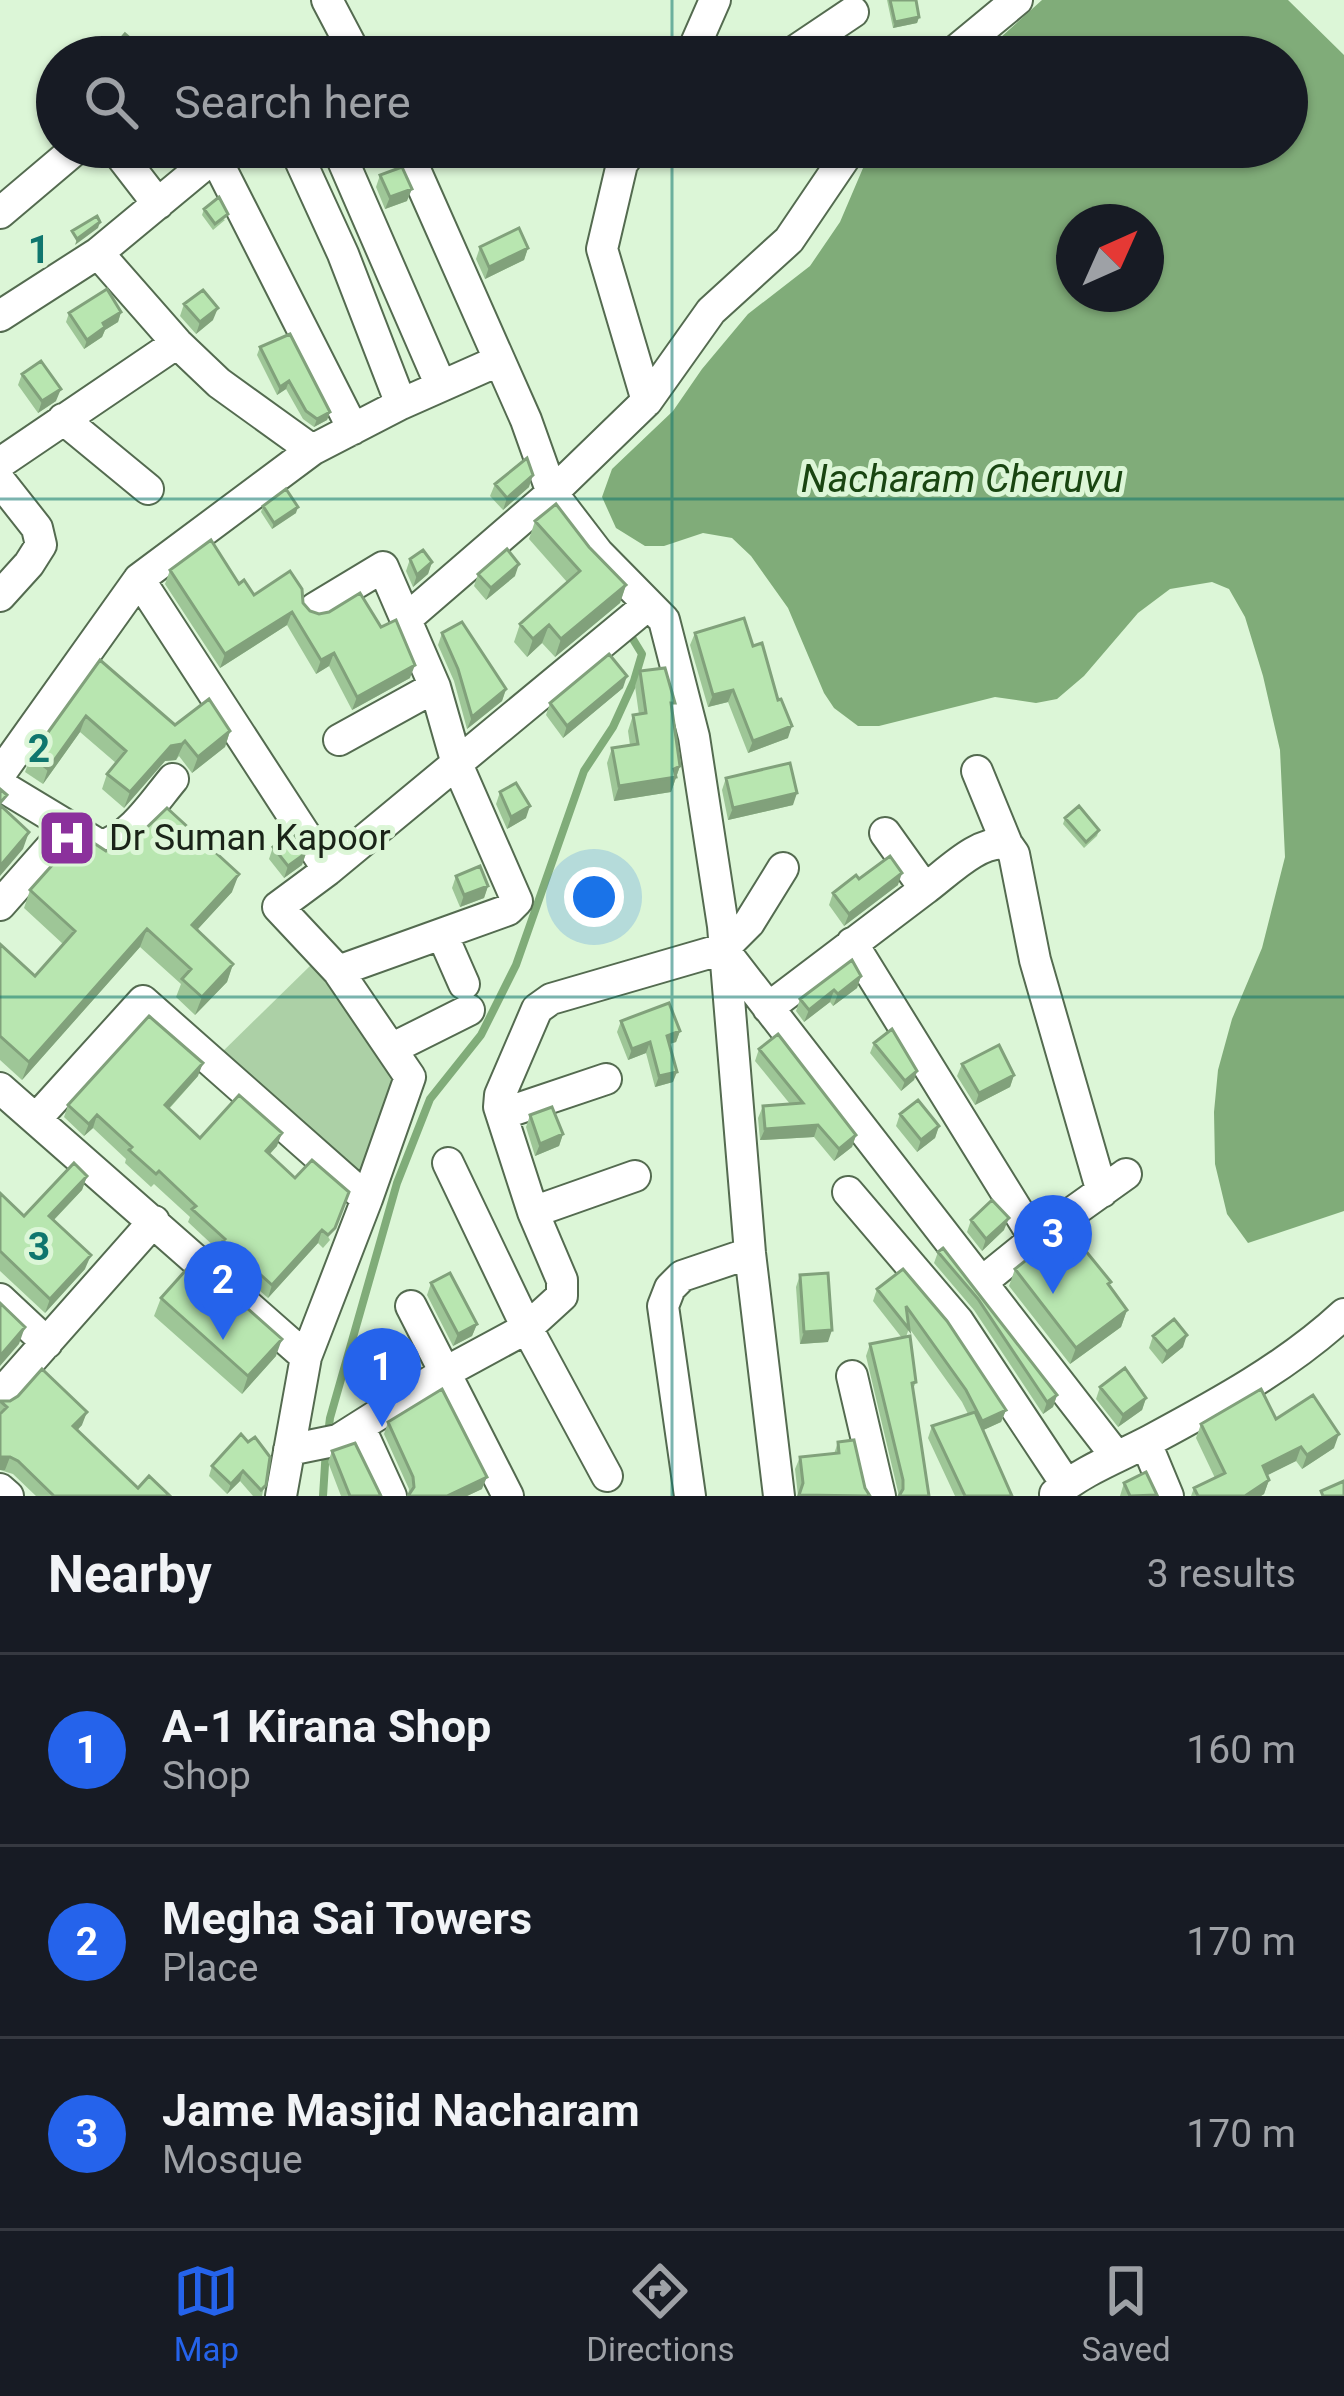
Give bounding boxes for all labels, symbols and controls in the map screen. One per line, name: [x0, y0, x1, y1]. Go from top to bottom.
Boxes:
search box: [36, 36, 1308, 168]
icon: search: [78, 69, 144, 135]
text: Search here: [174, 76, 411, 129]
north arrow: [1056, 204, 1164, 312]
text: 1: [28, 227, 50, 273]
water label: Nacharam Cheruvu: [801, 456, 1123, 502]
text: 2: [28, 726, 50, 772]
hospital icon: Dr Suman Kapoor: [36, 807, 98, 869]
place label: Dr Suman Kapoor: [109, 817, 391, 859]
your location: [564, 867, 624, 927]
pin: 3: [1014, 1195, 1092, 1294]
text: 3: [28, 1224, 50, 1270]
pin: 2: [184, 1241, 262, 1340]
pin: 1: [343, 1328, 421, 1427]
text: Nearby: [48, 1545, 212, 1604]
text: 3 results: [1147, 1551, 1296, 1597]
text: A-1 Kirana Shop: [162, 1700, 491, 1753]
text: 1: [76, 1727, 98, 1773]
text: 160 m: [1186, 1727, 1296, 1773]
text: Shop: [162, 1753, 251, 1799]
text: Megha Sai Towers: [162, 1892, 532, 1945]
text: 2: [76, 1919, 98, 1965]
text: 170 m: [1186, 1919, 1296, 1965]
text: Place: [162, 1945, 258, 1991]
text: Jame Masjid Nacharam: [162, 2084, 640, 2137]
text: 3: [76, 2111, 98, 2157]
text: 170 m: [1186, 2111, 1296, 2157]
text: Mosque: [162, 2137, 303, 2183]
tab: Map: [173, 2258, 239, 2369]
tab: Directions: [586, 2258, 735, 2369]
tab: Saved: [1081, 2258, 1171, 2369]

